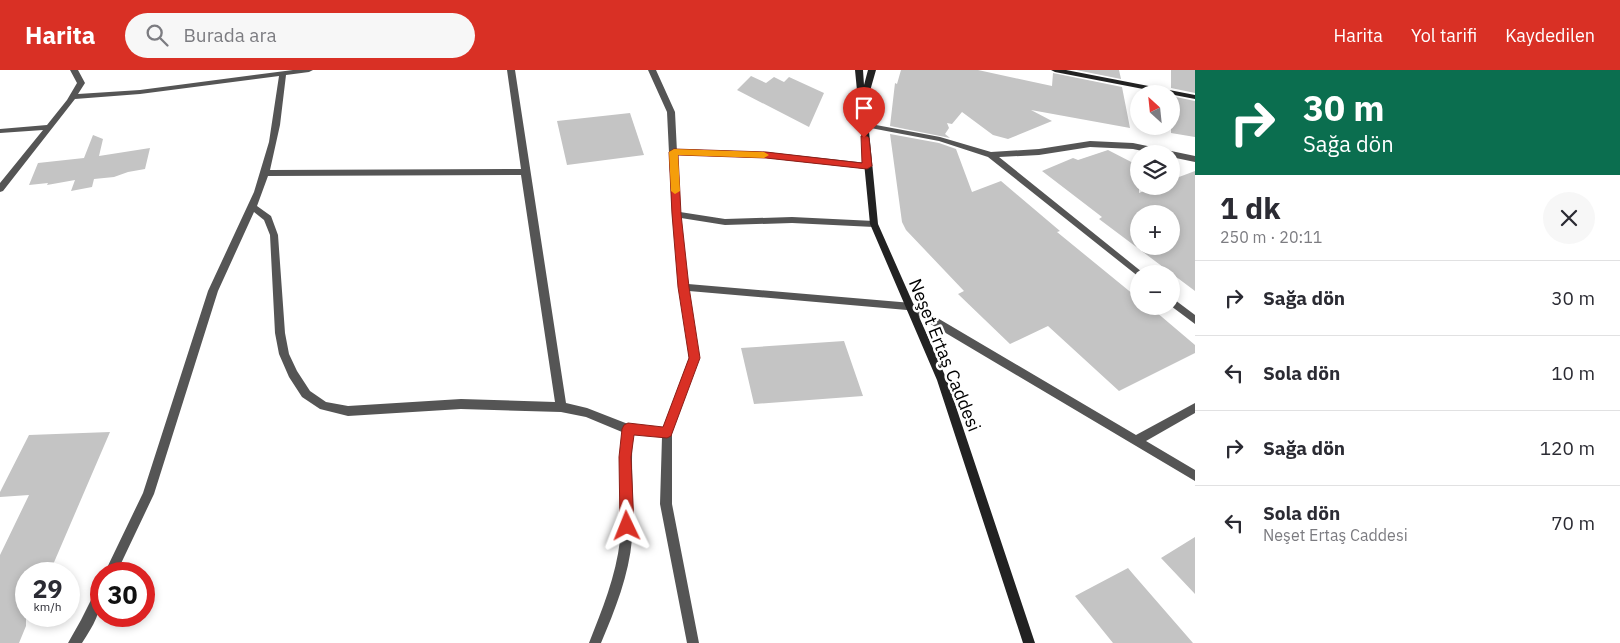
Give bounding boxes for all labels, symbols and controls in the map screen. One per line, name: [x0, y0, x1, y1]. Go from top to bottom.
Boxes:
search box: [125, 13, 475, 58]
text: Harita: [25, 19, 95, 51]
icon: search: [143, 21, 171, 49]
text: Burada ara: [183, 23, 277, 47]
text: Harita: [1334, 24, 1383, 47]
text: Yol tarifi: [1411, 24, 1477, 47]
text: Kaydedilen: [1505, 24, 1595, 47]
north arrow: [1130, 85, 1180, 135]
map controls: [1130, 85, 1180, 315]
text: 30 m: [1303, 85, 1385, 131]
pin: [843, 87, 885, 138]
icon: right: [1220, 90, 1285, 155]
icon: arrive: [850, 94, 878, 122]
text: Sağa dön: [1303, 129, 1394, 158]
button: layers: [1130, 145, 1180, 195]
text: 1 dk: [1220, 188, 1281, 227]
button: close: [1543, 192, 1595, 244]
button: +: [1130, 205, 1180, 255]
text: 250 m · 20:11: [1220, 227, 1322, 247]
button: −: [1130, 265, 1180, 315]
street label: Neşet Ertaş Caddesi: [904, 275, 986, 435]
icon: right: [1220, 284, 1248, 312]
text: Sağa dön: [1263, 286, 1345, 310]
text: 30 m: [1551, 286, 1595, 310]
icon: left: [1220, 359, 1248, 387]
text: Sola dön: [1263, 361, 1340, 385]
text: 10 m: [1551, 361, 1595, 385]
icon: right: [1220, 434, 1248, 462]
text: Sağa dön: [1263, 436, 1345, 460]
text: 120 m: [1540, 436, 1595, 460]
position arrow: [600, 499, 652, 551]
text: Sola dön: [1263, 501, 1340, 525]
icon: left: [1220, 509, 1248, 537]
text: 70 m: [1551, 511, 1595, 535]
text: Neşet Ertaş Caddesi: [1263, 525, 1408, 545]
speed limit sign: 30: [90, 562, 155, 627]
text: 29: [32, 572, 63, 605]
text: km/h: [33, 599, 62, 614]

